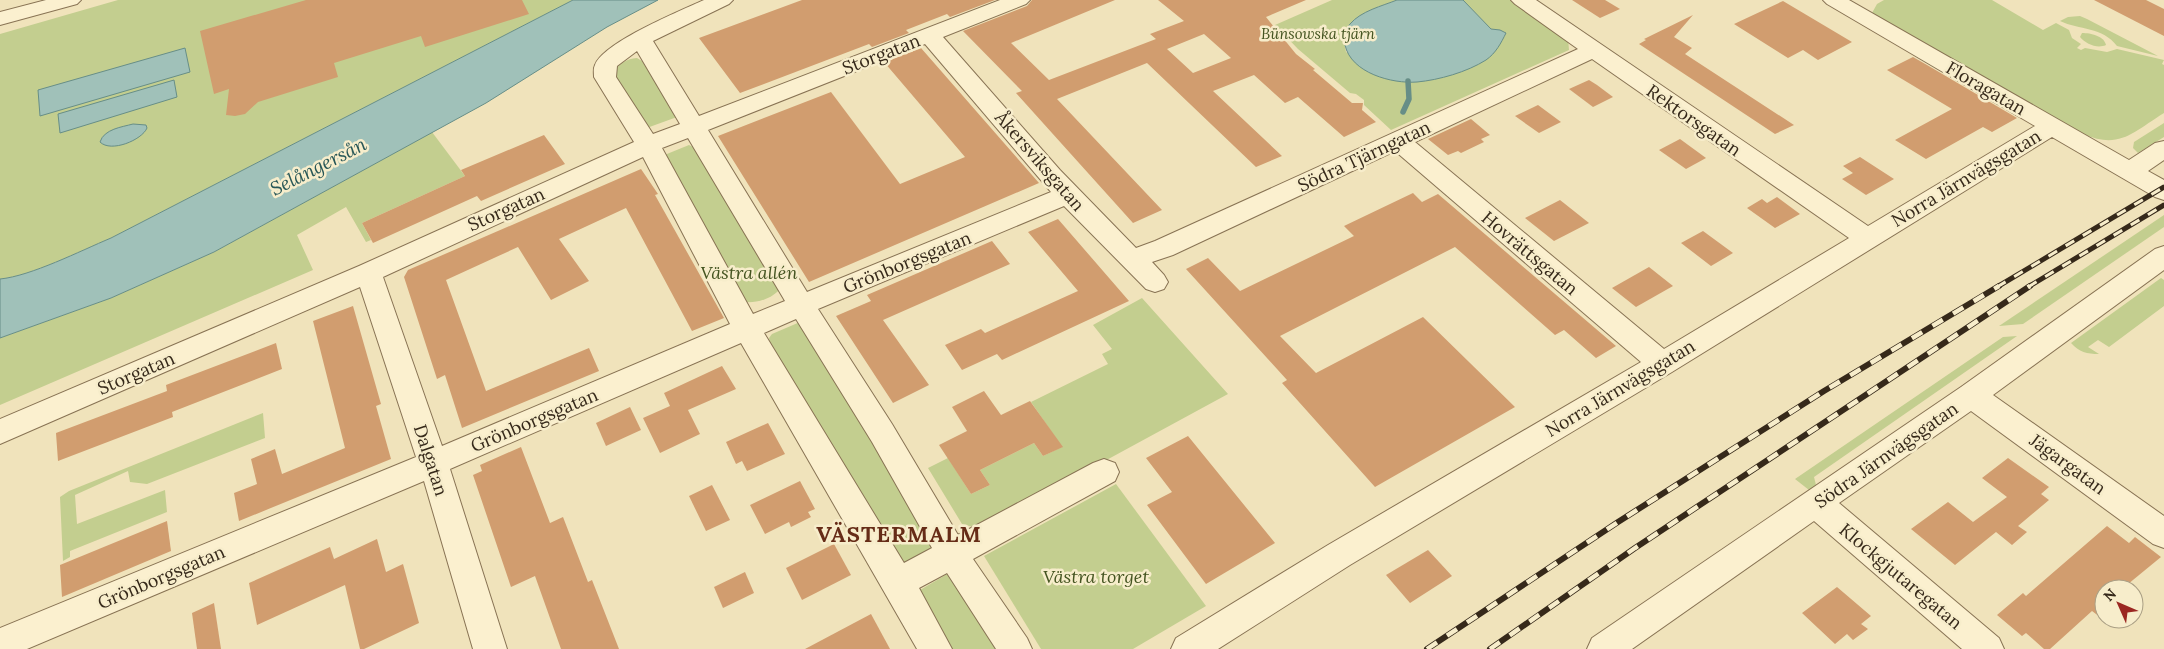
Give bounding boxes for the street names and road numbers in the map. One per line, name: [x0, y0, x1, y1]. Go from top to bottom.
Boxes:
street label: Storgatan: [839, 29, 923, 79]
street label: Floragatan: [1942, 56, 2030, 120]
street label: Rektorsgatan: [1642, 79, 1746, 161]
street label: Åkersviksgatan: [990, 105, 1090, 216]
street label: Södra Tjärngatan: [1294, 115, 1434, 197]
street label: Norra Järnvägsgatan: [1887, 124, 2045, 232]
street label: Storgatan: [464, 182, 548, 236]
street label: Hovrättsgatan: [1477, 206, 1583, 300]
street label: Grönborgsgatan: [840, 226, 974, 298]
street label: Norra Järnvägsgatan: [1541, 334, 1699, 442]
street label: Storgatan: [94, 346, 178, 400]
street label: Grönborgsgatan: [467, 383, 601, 457]
street label: Södra Järnvägsgatan: [1810, 397, 1962, 513]
street label: Dalgatan: [409, 421, 453, 499]
street label: Jägargatan: [2024, 428, 2111, 499]
street label: Klockgjutaregatan: [1835, 518, 1967, 634]
street label: Grönborgsgatan: [94, 540, 228, 614]

